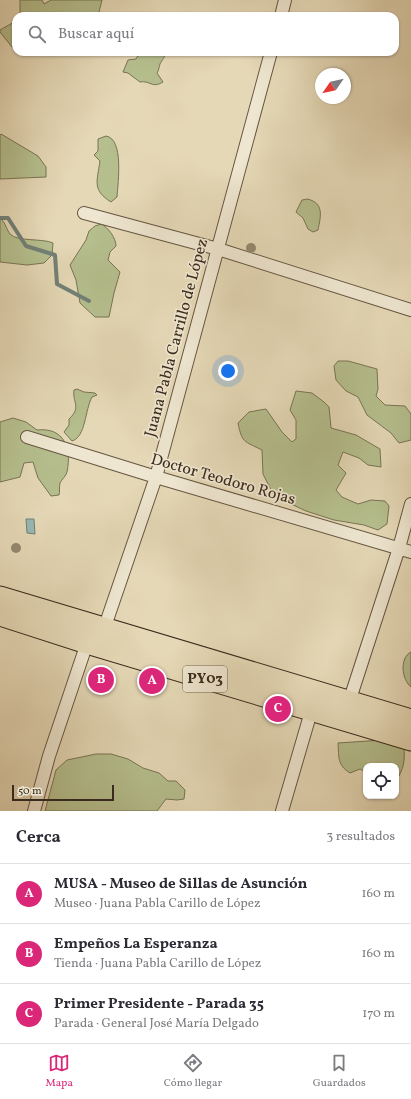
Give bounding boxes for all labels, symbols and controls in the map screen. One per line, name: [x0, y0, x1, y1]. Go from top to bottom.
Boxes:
search box: [12, 12, 399, 56]
icon: search: [26, 23, 48, 45]
text: Buscar aquí: [58, 24, 134, 45]
north arrow: [315, 68, 351, 104]
street label: Juana Pabla Carrillo de López: [140, 236, 214, 440]
your location: [218, 361, 238, 381]
street label: Doctor Teodoro Rojas: [148, 449, 298, 511]
pin: B: [88, 665, 114, 695]
pin: A: [139, 666, 165, 696]
road number: PY03: [183, 666, 227, 692]
pin: C: [265, 694, 291, 724]
map controls: [363, 763, 399, 799]
button: locate: [363, 763, 399, 799]
scale bar: [12, 783, 114, 802]
text: 50 m: [18, 784, 42, 799]
text: Cerca: [16, 826, 61, 849]
text: 3 resultados: [326, 828, 395, 846]
text: MUSA - Museo de Sillas de Asunción: [54, 874, 307, 895]
text: A: [24, 885, 34, 903]
text: 160 m: [361, 885, 395, 903]
text: Museo · Juana Pabla Carillo de López: [54, 895, 260, 913]
text: Empeños La Esperanza: [54, 934, 218, 955]
text: B: [25, 945, 33, 963]
text: 160 m: [361, 945, 395, 963]
text: Tienda · Juana Pabla Carillo de López: [54, 955, 261, 973]
text: Primer Presidente - Parada 35: [54, 994, 264, 1015]
text: C: [25, 1005, 33, 1023]
text: 170 m: [362, 1005, 395, 1023]
text: Parada · General José María Delgado: [54, 1015, 259, 1033]
tab: Mapa: [45, 1052, 73, 1091]
tab: Cómo llegar: [164, 1052, 222, 1091]
tab: Guardados: [313, 1052, 366, 1091]

